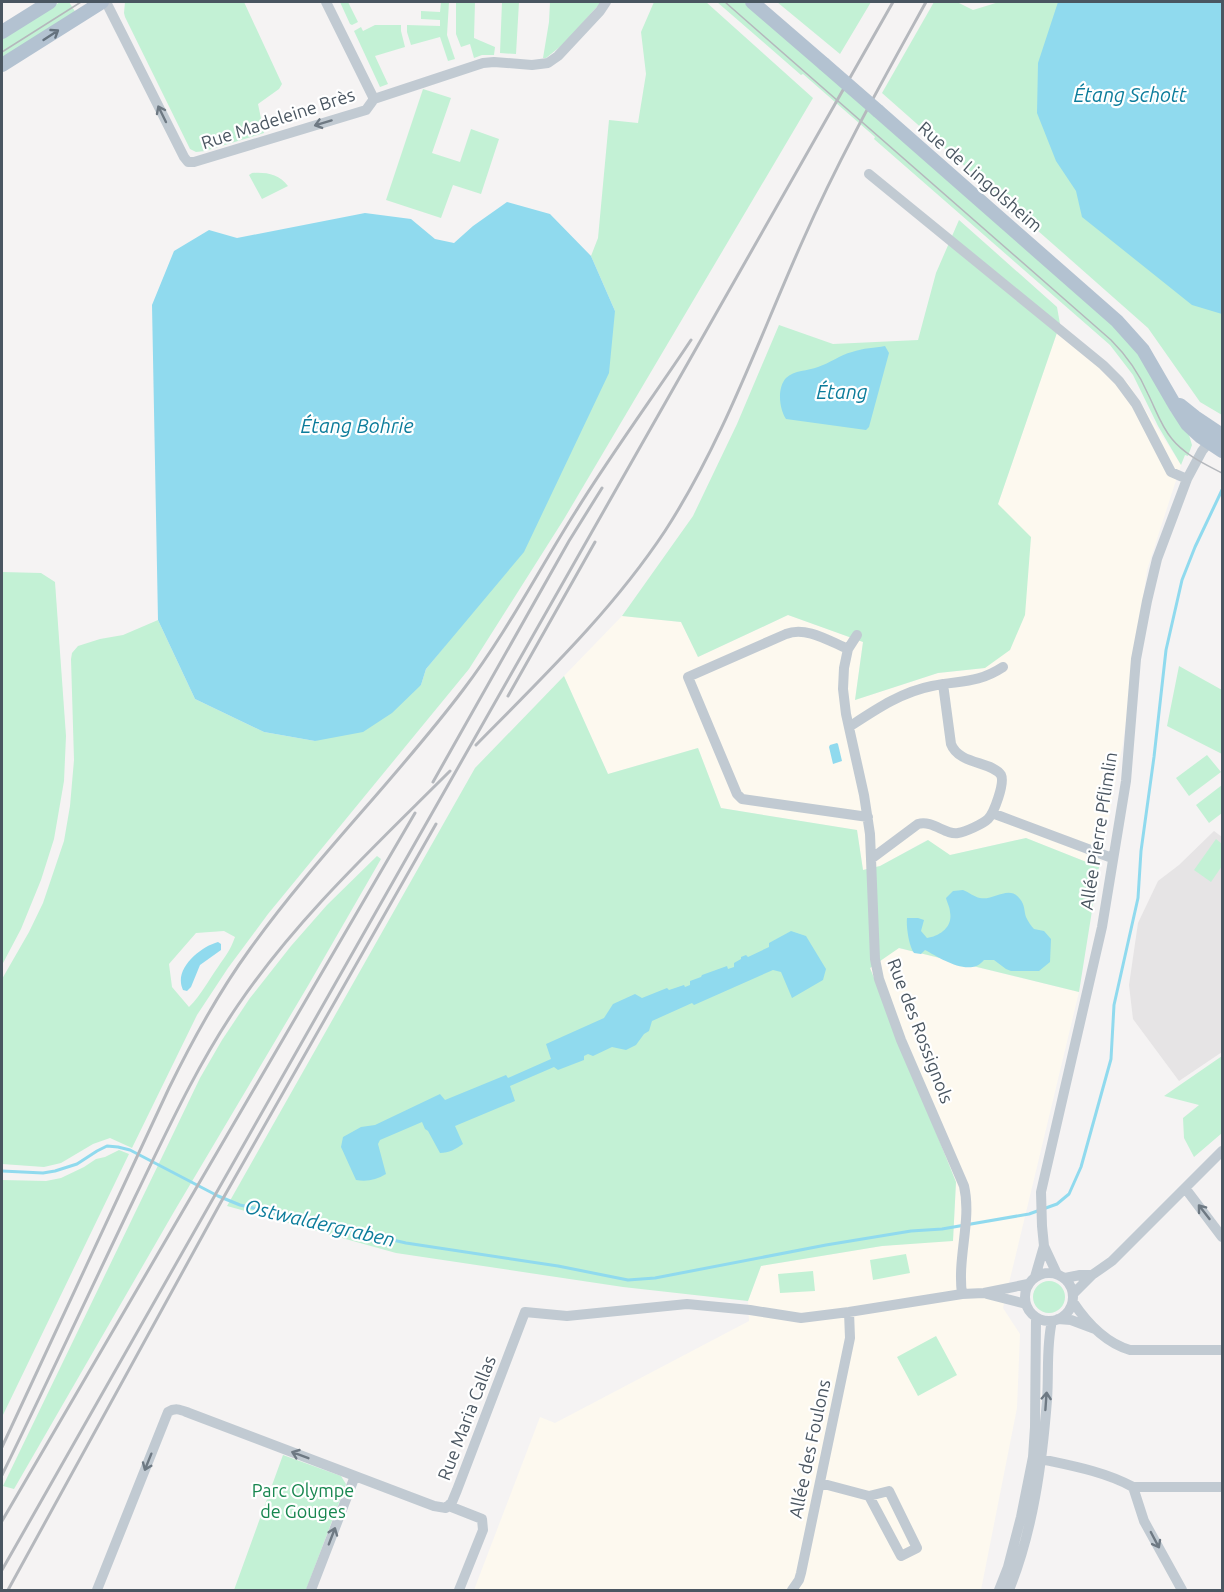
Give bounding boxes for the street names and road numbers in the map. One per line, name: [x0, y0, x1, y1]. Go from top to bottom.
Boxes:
street label: Rue Madeleine Brès: [198, 84, 357, 152]
street label: Rue de Lingolsheim: [915, 117, 1047, 235]
street label: Allée Pierre Pflimlin: [1076, 751, 1120, 911]
street label: Rue des Rossignols: [884, 955, 958, 1106]
street label: Rue Maria Callas: [433, 1352, 499, 1483]
street label: Allée des Foulons: [785, 1378, 834, 1520]

